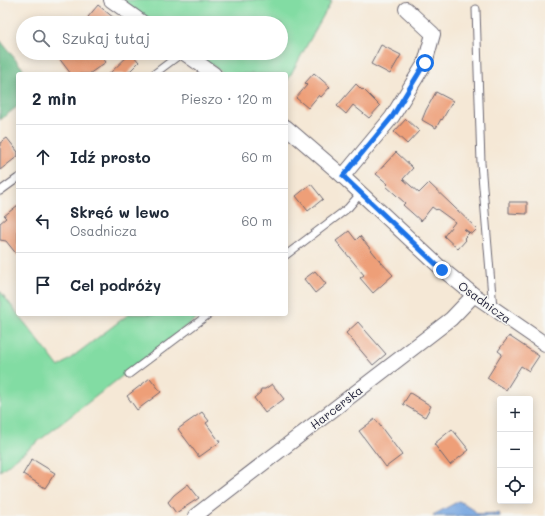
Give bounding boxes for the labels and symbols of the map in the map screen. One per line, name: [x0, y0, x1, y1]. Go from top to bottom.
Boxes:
route start: [416, 54, 434, 72]
route end: [433, 261, 451, 279]
street label: Osadnicza: [455, 277, 515, 327]
street label: Harcerska: [307, 382, 365, 432]

